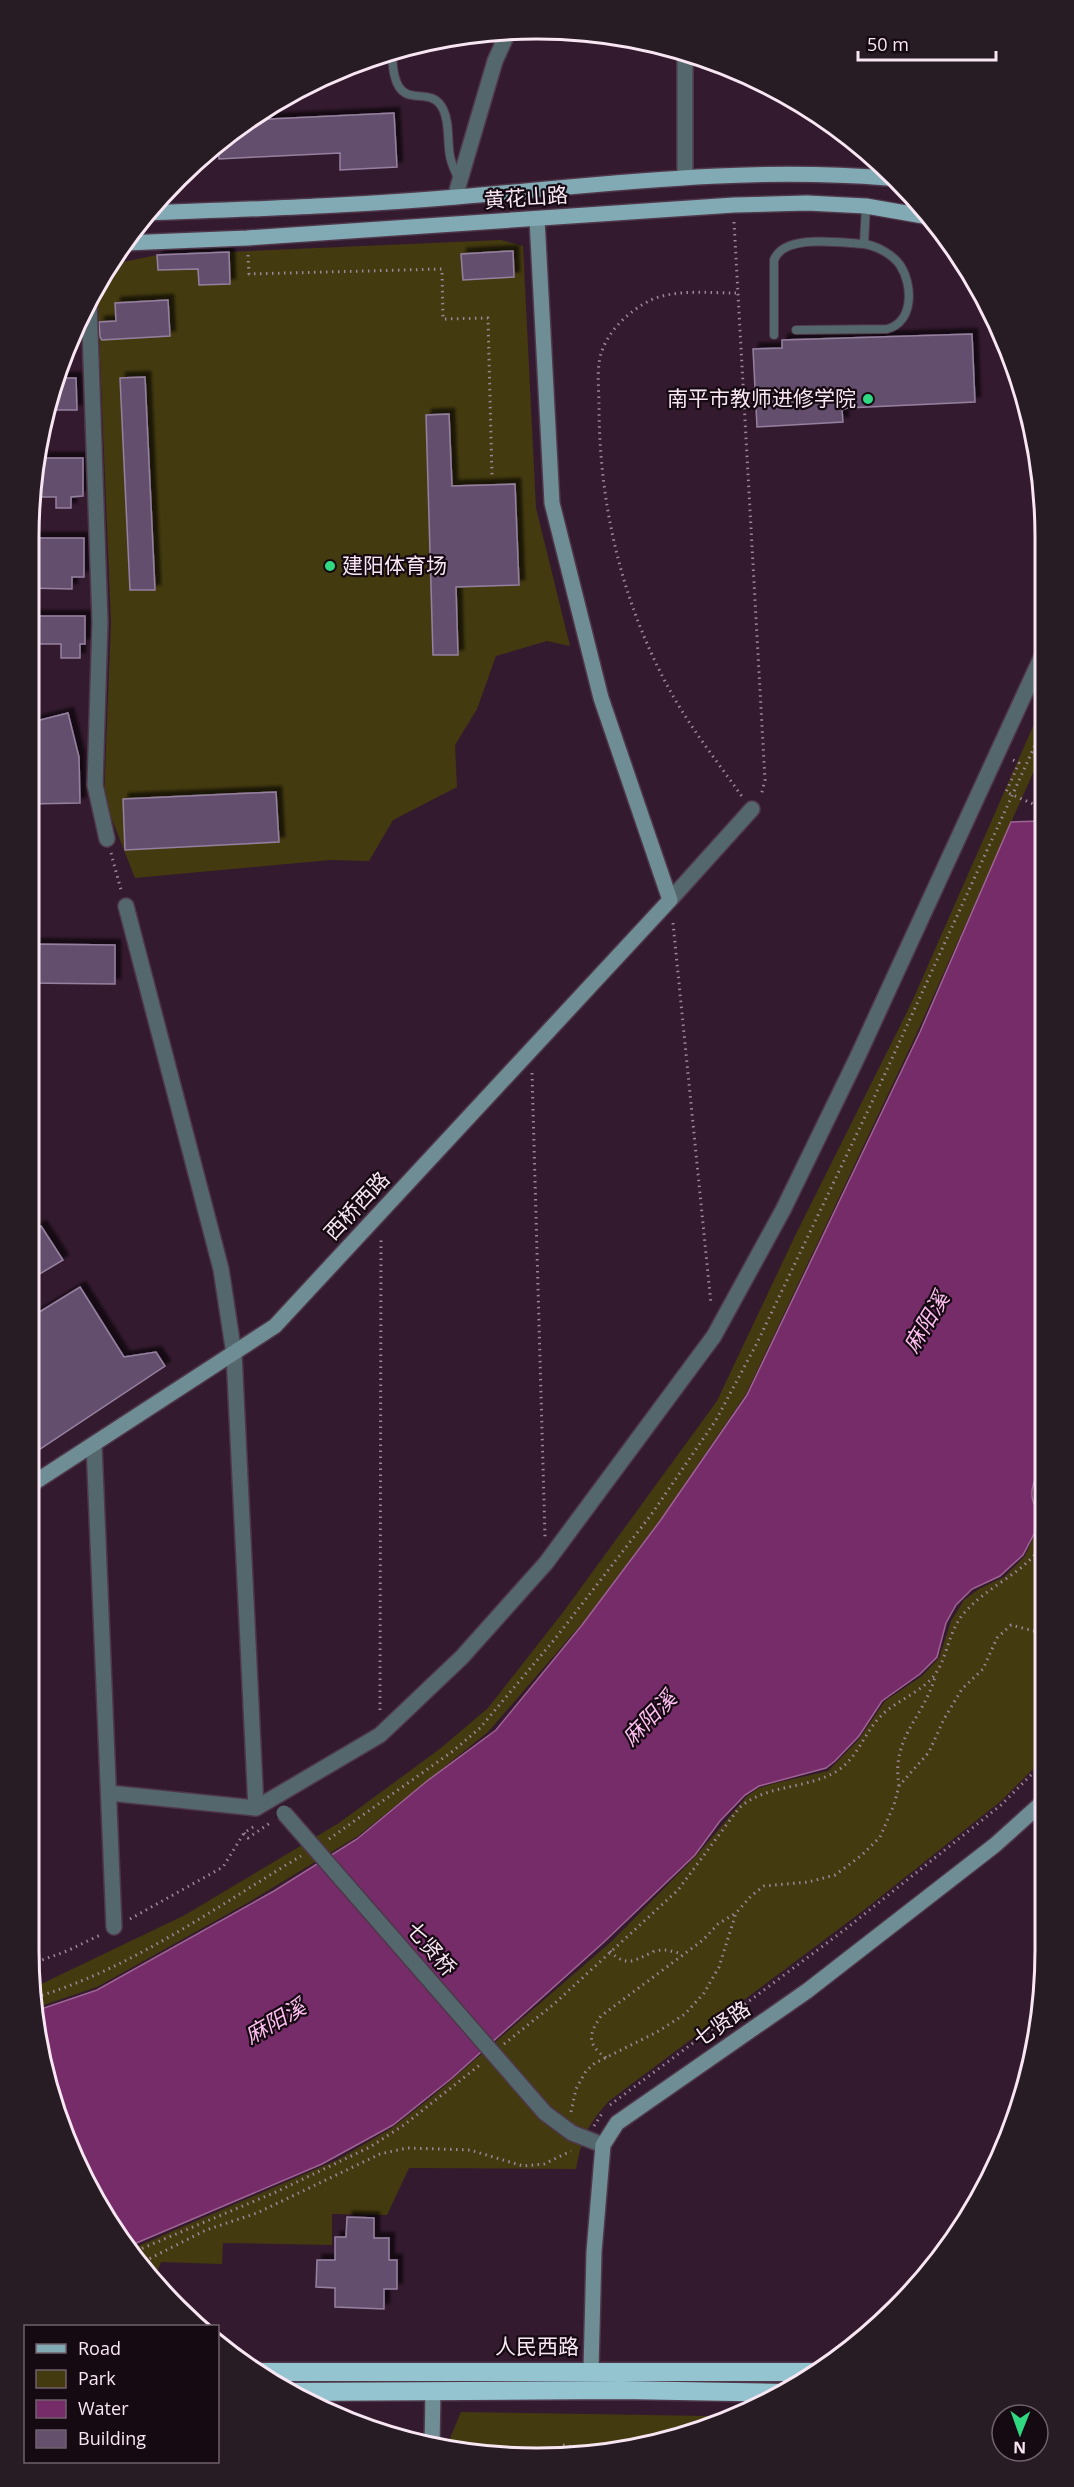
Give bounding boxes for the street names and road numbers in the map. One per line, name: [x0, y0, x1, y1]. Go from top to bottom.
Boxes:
street label: 黄花山路: [483, 180, 569, 214]
street label: 西桥西路: [317, 1165, 395, 1246]
street label: 七贤桥: [401, 1915, 463, 1981]
street label: 七贤路: [687, 1994, 755, 2052]
street label: 人民西路: [495, 2332, 579, 2360]

